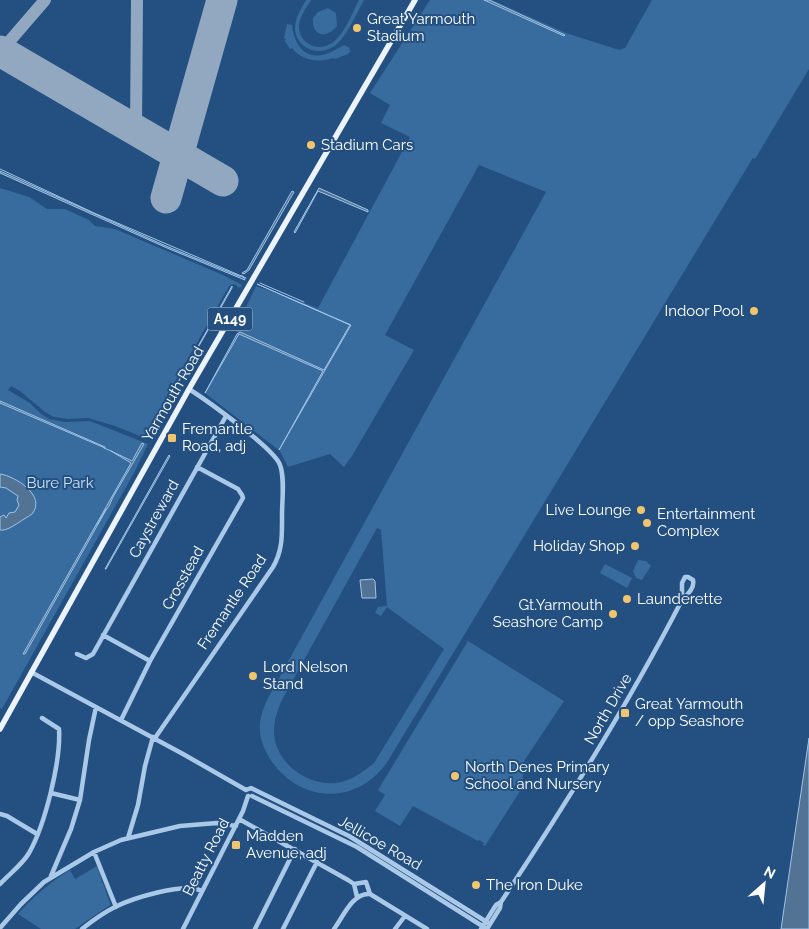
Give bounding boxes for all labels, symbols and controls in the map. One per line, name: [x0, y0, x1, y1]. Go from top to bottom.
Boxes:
place label: Great Yarmouth Stadium: [367, 10, 475, 45]
marker: Great Yarmouth Stadium: [351, 22, 363, 34]
place label: Stadium Cars: [321, 136, 413, 154]
marker: Stadium Cars: [305, 139, 317, 151]
place label: Indoor Pool: [664, 302, 745, 320]
marker: Indoor Pool: [748, 305, 760, 317]
road number: A149: [208, 308, 252, 330]
street label: Yarmouth Road: [138, 343, 208, 445]
place label: Fremantle Road, adj: [182, 420, 253, 455]
marker: Fremantle Road, adj: [166, 432, 178, 444]
park label: Bure Park: [26, 474, 94, 492]
street label: Caystreward: [125, 477, 183, 561]
place label: Live Lounge: [545, 501, 631, 519]
marker: Live Lounge: [635, 504, 647, 516]
place label: Entertainment Complex: [657, 505, 755, 540]
marker: Entertainment Complex: [641, 517, 653, 529]
place label: Holiday Shop: [533, 537, 625, 555]
marker: Holiday Shop: [629, 540, 641, 552]
street label: Crosstead: [158, 543, 208, 613]
street label: Fremantle Road: [194, 551, 270, 653]
place label: Launderette: [637, 590, 722, 608]
marker: Launderette: [621, 593, 633, 605]
place label: Gt.Yarmouth Seashore Camp: [493, 596, 603, 631]
marker: Gt.Yarmouth Seashore Camp: [607, 608, 619, 620]
place label: Lord Nelson Stand: [263, 658, 348, 693]
marker: Lord Nelson Stand: [247, 670, 259, 682]
street label: North Drive: [580, 670, 636, 748]
place label: Great Yarmouth / opp Seashore: [635, 695, 744, 730]
marker: Great Yarmouth / opp Seashore: [619, 707, 631, 719]
place label: North Denes Primary School and Nursery: [465, 758, 610, 793]
marker: North Denes Primary School and Nursery: [449, 770, 461, 782]
street label: Jellicoe Road: [335, 812, 425, 874]
street label: Beatty Road: [179, 815, 233, 899]
place label: Madden Avenue, adj: [246, 827, 327, 862]
marker: Madden Avenue, adj: [230, 839, 242, 851]
north arrow: [739, 859, 789, 909]
text: N: [762, 863, 778, 882]
place label: The Iron Duke: [486, 876, 583, 894]
marker: The Iron Duke: [470, 879, 482, 891]

